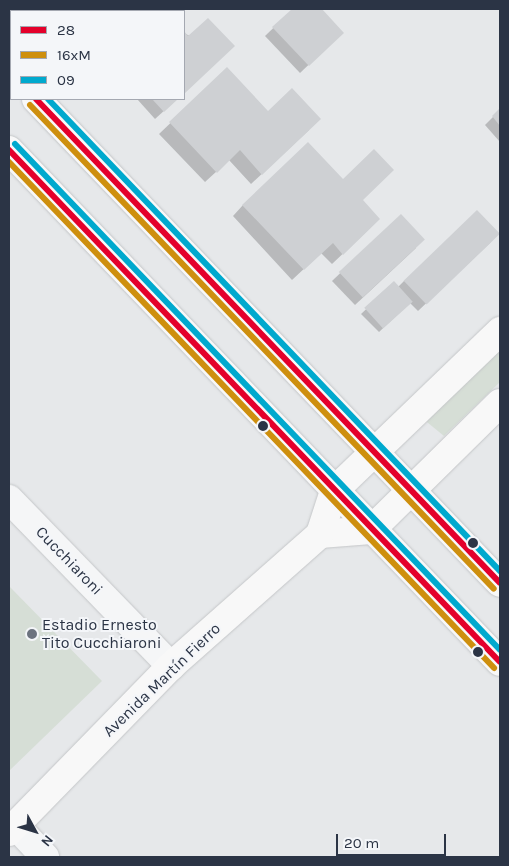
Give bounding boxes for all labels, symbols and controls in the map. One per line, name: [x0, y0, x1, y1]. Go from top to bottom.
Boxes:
legend: [10, 10, 185, 100]
text: 28: [57, 21, 75, 39]
text: 16xM: [57, 46, 91, 64]
text: 09: [57, 71, 75, 89]
unlabelled marker: [258, 421, 268, 431]
street label: Cucchiaroni: [31, 523, 107, 599]
unlabelled marker: [468, 538, 478, 548]
place label: Estadio Ernesto Tito Cucchiaroni: [42, 615, 162, 653]
street label: Avenida Martín Fierro: [99, 619, 225, 741]
marker: Estadio Ernesto Tito Cucchiaroni: [26, 628, 38, 640]
unlabelled marker: [473, 647, 483, 657]
north arrow: [10, 806, 60, 856]
scale bar: [339, 824, 449, 856]
text: N: [37, 831, 57, 850]
text: 20 m: [344, 834, 379, 852]

